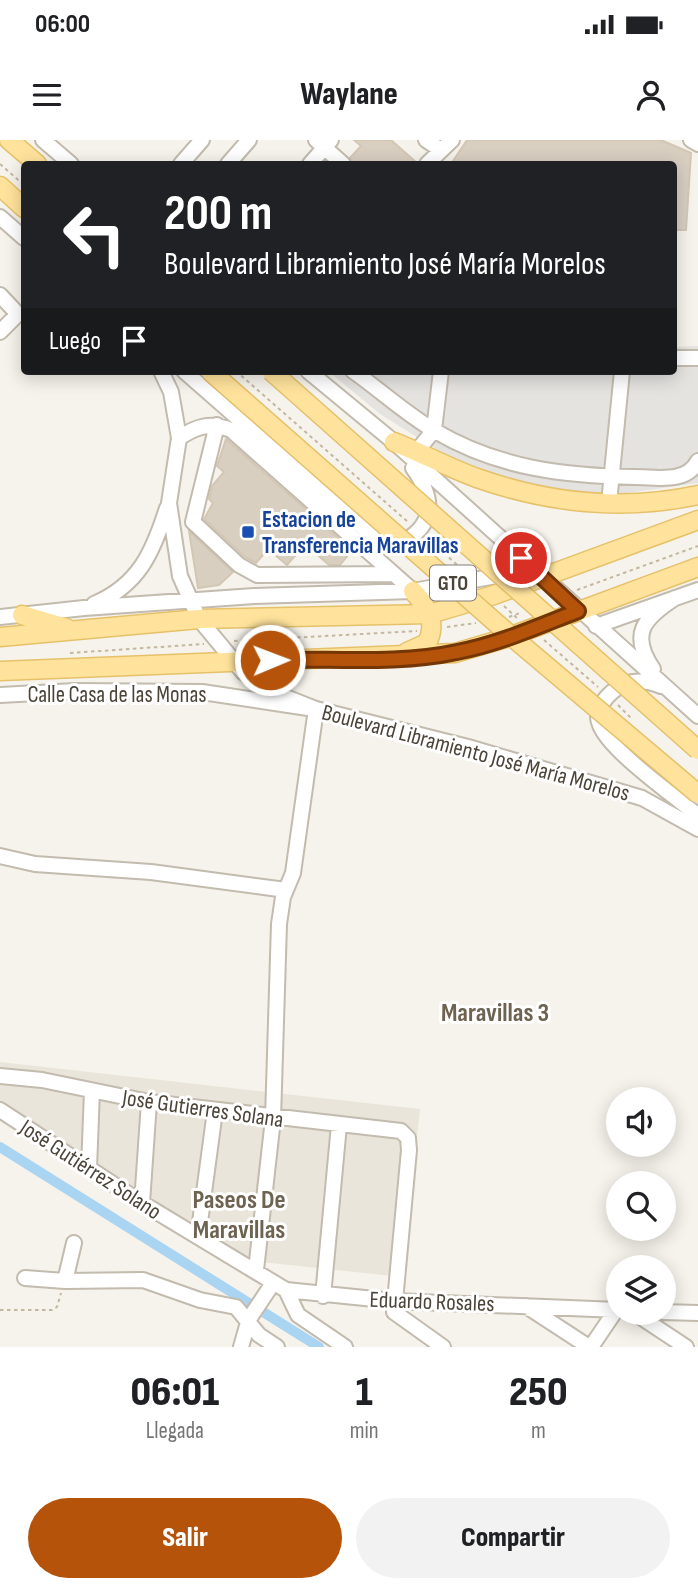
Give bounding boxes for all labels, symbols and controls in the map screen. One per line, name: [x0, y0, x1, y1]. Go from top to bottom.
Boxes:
text: 06:00: [35, 9, 90, 40]
text: Waylane: [300, 75, 398, 114]
icon: menu: [28, 76, 66, 114]
icon: person: [632, 76, 670, 114]
text: 200 m: [164, 185, 272, 244]
icon: left: [49, 189, 140, 280]
text: Boulevard Libramiento José María Morelos: [164, 245, 606, 284]
icon: arrive: [115, 322, 153, 360]
text: Luego: [49, 326, 101, 357]
place label: Estacion de Transferencia Maravillas: [262, 506, 459, 560]
marker: Estacion de Transferencia Maravillas: [240, 524, 256, 540]
pin: [491, 528, 551, 588]
icon: arrive: [502, 539, 540, 577]
road number: GTO: [430, 566, 476, 600]
position arrow: [233, 623, 307, 697]
street label: Calle Casa de las Monas: [27, 681, 207, 709]
street label: Boulevard Libramiento José María Morelos: [319, 698, 633, 808]
district label: Maravillas 3: [441, 998, 549, 1029]
street label: José Gutierres Solana: [120, 1084, 285, 1134]
map controls: [606, 1087, 676, 1325]
button: sound: [606, 1087, 676, 1157]
street label: José Gutiérrez Solano: [14, 1113, 166, 1226]
button: search: [606, 1171, 676, 1241]
district label: Paseos De Maravillas: [192, 1185, 286, 1246]
button: layers: [606, 1255, 676, 1325]
street label: Eduardo Rosales: [369, 1286, 495, 1318]
text: 06:01: [130, 1367, 219, 1418]
text: 1: [356, 1367, 373, 1418]
text: 250: [509, 1367, 568, 1418]
text: Llegada: [146, 1417, 204, 1445]
text: min: [350, 1417, 379, 1445]
text: m: [531, 1417, 546, 1445]
button: Salir: [28, 1498, 342, 1578]
button: Compartir: [356, 1498, 670, 1578]

